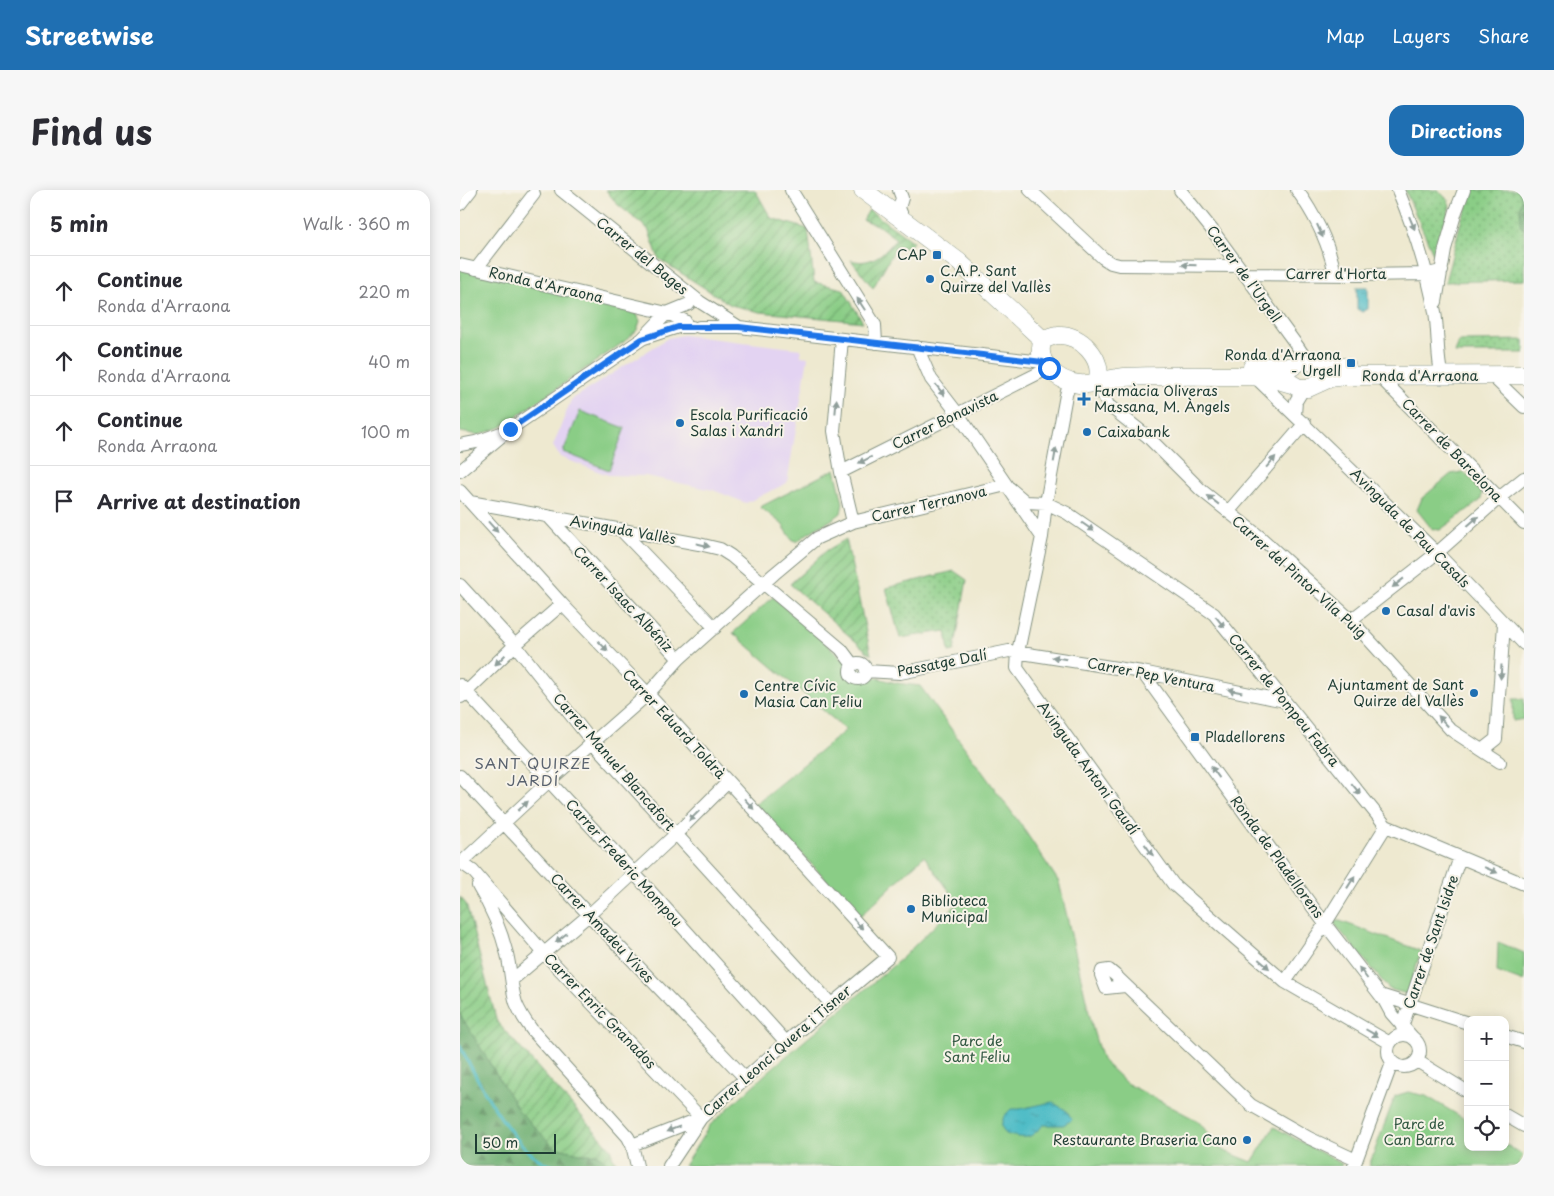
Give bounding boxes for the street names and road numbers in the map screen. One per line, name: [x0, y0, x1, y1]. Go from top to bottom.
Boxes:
street label: Carrer del Bages: [592, 212, 693, 299]
street label: Carrer de l'Urgell: [1202, 221, 1287, 327]
street label: Ronda d'Arraona: [487, 261, 606, 308]
street label: Carrer d'Horta: [1286, 263, 1387, 284]
street label: Ronda d'Arraona: [1362, 365, 1479, 386]
street label: Carrer Bonavista: [888, 385, 1001, 454]
street label: Carrer de Barcelona: [1397, 393, 1508, 506]
street label: Avinguda de Pau Casals: [1346, 463, 1475, 592]
street label: Carrer Terranova: [869, 480, 989, 527]
street label: Avinguda Vallès: [568, 510, 678, 549]
street label: Carrer del Pintor Vila Puig: [1227, 510, 1371, 643]
street label: Carrer Isaac Albéniz: [569, 541, 678, 656]
street label: Carrer de Pompeu Fabra: [1224, 629, 1345, 771]
street label: Passatge Dalí: [895, 644, 989, 682]
street label: Carrer Pep Ventura: [1086, 652, 1217, 697]
street label: Carrer Eduard Toldrà: [618, 664, 731, 783]
street label: Carrer Manuel Blancafort: [548, 688, 680, 835]
street label: Avinguda Antoni Gaudí: [1033, 697, 1144, 839]
street label: Ronda de Pladellorens: [1226, 791, 1329, 922]
street label: Carrer Frederic Mompou: [561, 794, 688, 931]
street label: Carrer Amadeu Vives: [546, 868, 659, 987]
street label: Carrer de Sant Isidre: [1398, 872, 1463, 1012]
street label: Carrer Enric Granados: [539, 948, 661, 1073]
street label: Carrer Leonci Quera i Tisner: [698, 980, 856, 1121]

